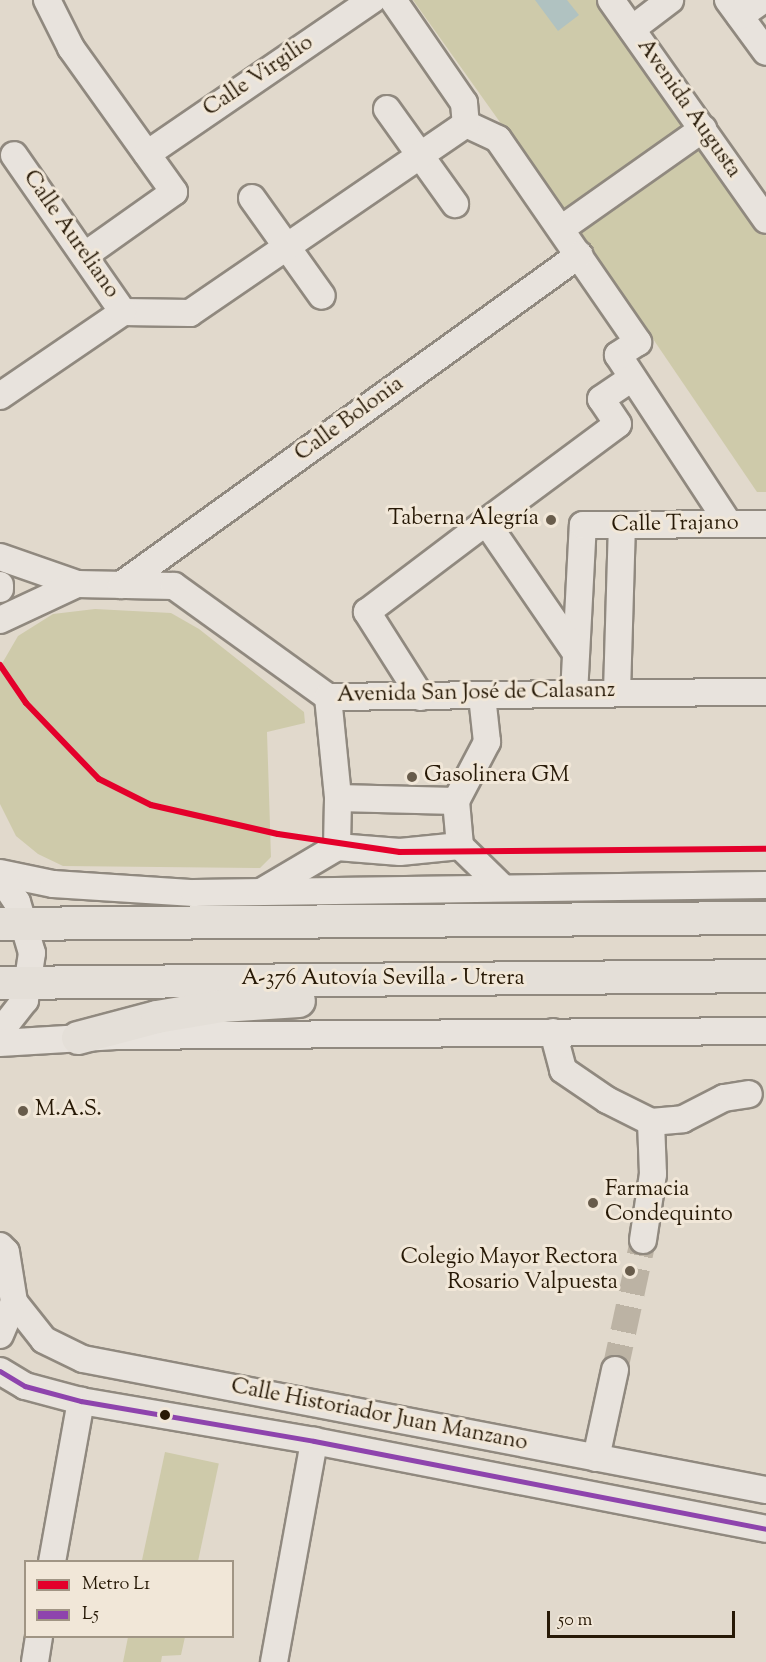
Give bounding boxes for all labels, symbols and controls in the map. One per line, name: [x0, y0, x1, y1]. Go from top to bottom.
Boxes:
street label: Calle Virgilio: [199, 31, 319, 123]
street label: Avenida Augusta: [630, 34, 746, 184]
street label: Calle Aureliano: [16, 166, 124, 304]
street label: Calle Bolonia: [291, 372, 409, 468]
place label: Taberna Alegría: [388, 507, 539, 533]
street label: Calle Trajano: [611, 511, 739, 539]
marker: Taberna Alegría: [544, 513, 558, 527]
street label: Avenida San José de Calasanz: [337, 678, 615, 710]
place label: Gasolinera GM: [424, 764, 569, 790]
marker: Gasolinera GM: [405, 770, 419, 784]
street label: A-376 Autovía Sevilla - Utrera: [241, 967, 525, 993]
place label: M.A.S.: [35, 1098, 102, 1124]
marker: M.A.S.: [16, 1104, 30, 1118]
place label: Farmacia Condequinto: [605, 1177, 733, 1228]
marker: Farmacia Condequinto: [586, 1196, 600, 1210]
place label: Colegio Mayor Rectora Rosario Valpuesta: [400, 1245, 618, 1296]
marker: Colegio Mayor Rectora Rosario Valpuesta: [623, 1264, 637, 1278]
street label: Calle Historiador Juan Manzano: [229, 1374, 529, 1458]
unlabelled marker: [159, 1409, 171, 1421]
legend: [24, 1560, 234, 1638]
text: Metro L1: [82, 1572, 150, 1598]
scale bar: [550, 1599, 738, 1637]
text: L5: [82, 1602, 99, 1628]
text: 50 m: [558, 1608, 592, 1634]

